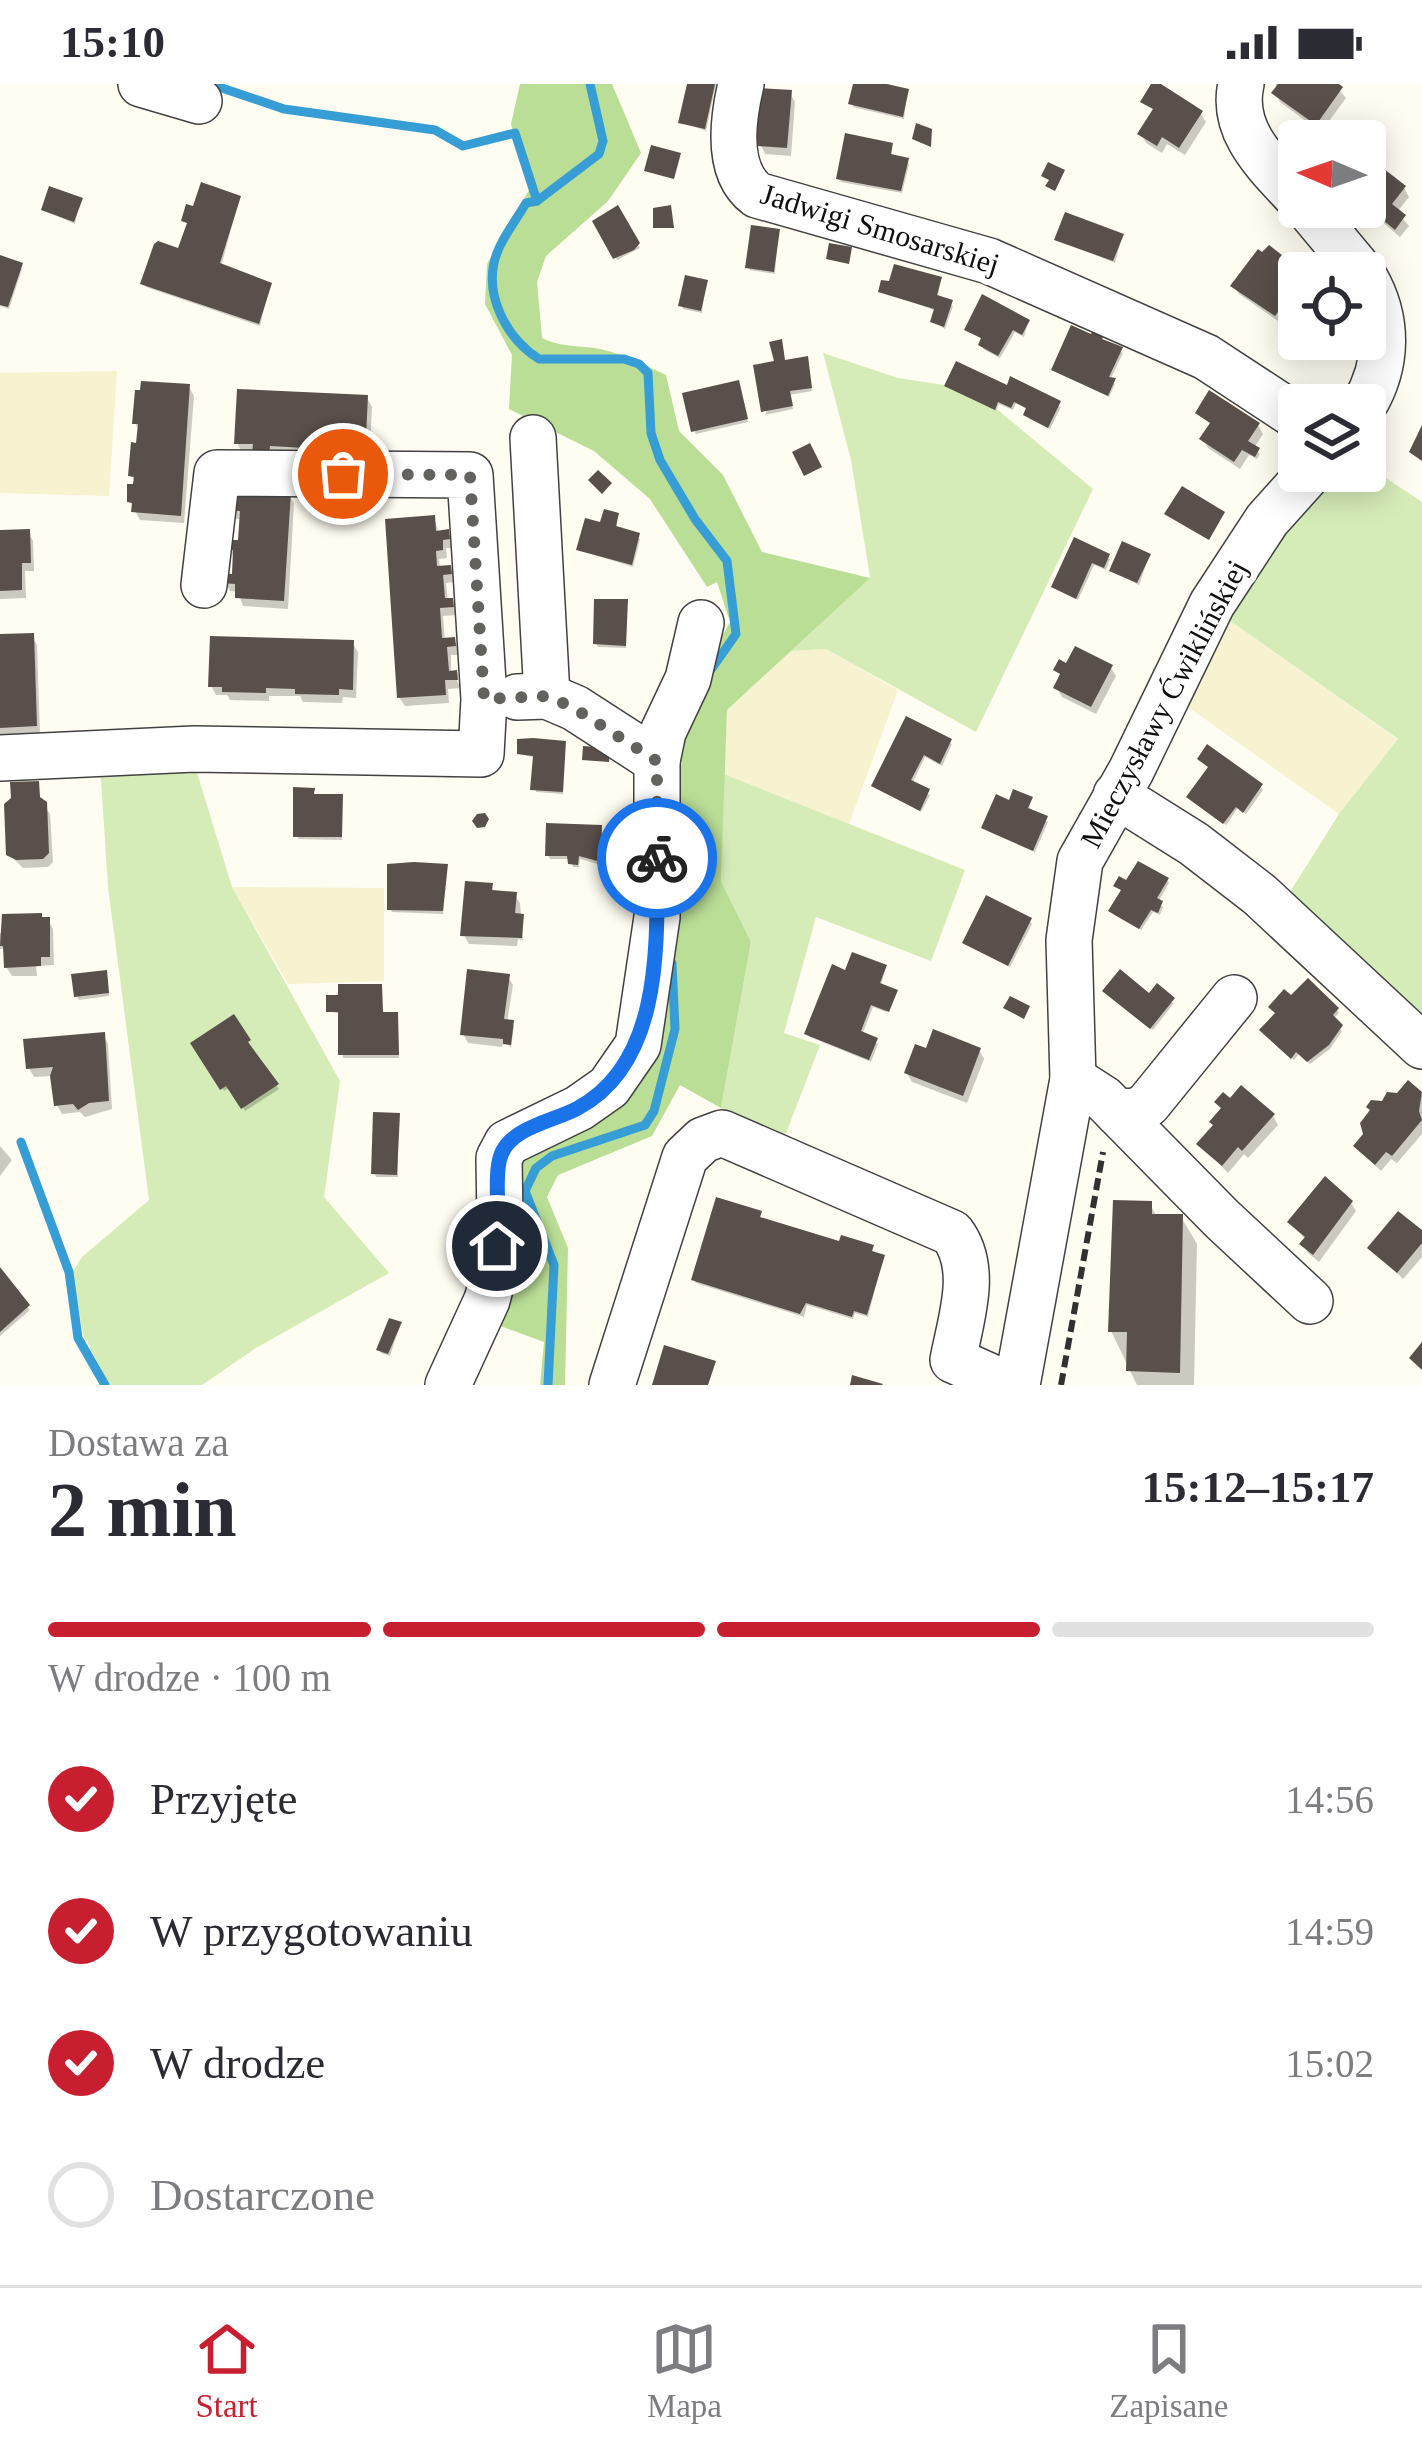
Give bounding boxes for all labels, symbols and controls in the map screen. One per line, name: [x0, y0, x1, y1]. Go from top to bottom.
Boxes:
text: 15:10: [60, 17, 165, 67]
north arrow: [1278, 120, 1386, 228]
map controls: [1278, 120, 1386, 492]
street label: Jadwigi Smosarskiej: [757, 177, 1003, 280]
button: locate: [1278, 252, 1386, 360]
button: layers: [1278, 384, 1386, 492]
pin: [292, 423, 394, 525]
icon: bag: [310, 441, 376, 507]
street label: Mieczysławy Ćwiklińskiej: [1074, 554, 1253, 853]
courier: [597, 798, 717, 918]
icon: bike: [624, 825, 690, 891]
pin: [446, 1195, 548, 1297]
icon: home: [464, 1213, 530, 1279]
text: Dostawa za: [48, 1421, 229, 1464]
text: 15:12–15:17: [1142, 1462, 1374, 1512]
text: 2 min: [48, 1466, 237, 1553]
text: W drodze · 100 m: [48, 1656, 331, 1699]
icon: check: [48, 1766, 114, 1832]
text: Przyjęte: [150, 1774, 297, 1824]
text: 14:56: [1285, 1778, 1374, 1821]
icon: check: [48, 1898, 114, 1964]
text: W przygotowaniu: [150, 1906, 473, 1956]
text: 14:59: [1285, 1910, 1374, 1953]
icon: check: [48, 2030, 114, 2096]
text: W drodze: [150, 2038, 325, 2088]
text: 15:02: [1285, 2042, 1374, 2085]
text: Dostarczone: [150, 2170, 375, 2220]
tab: Start: [194, 2316, 260, 2425]
tab: Mapa: [647, 2316, 722, 2425]
tab: Zapisane: [1109, 2316, 1228, 2425]

